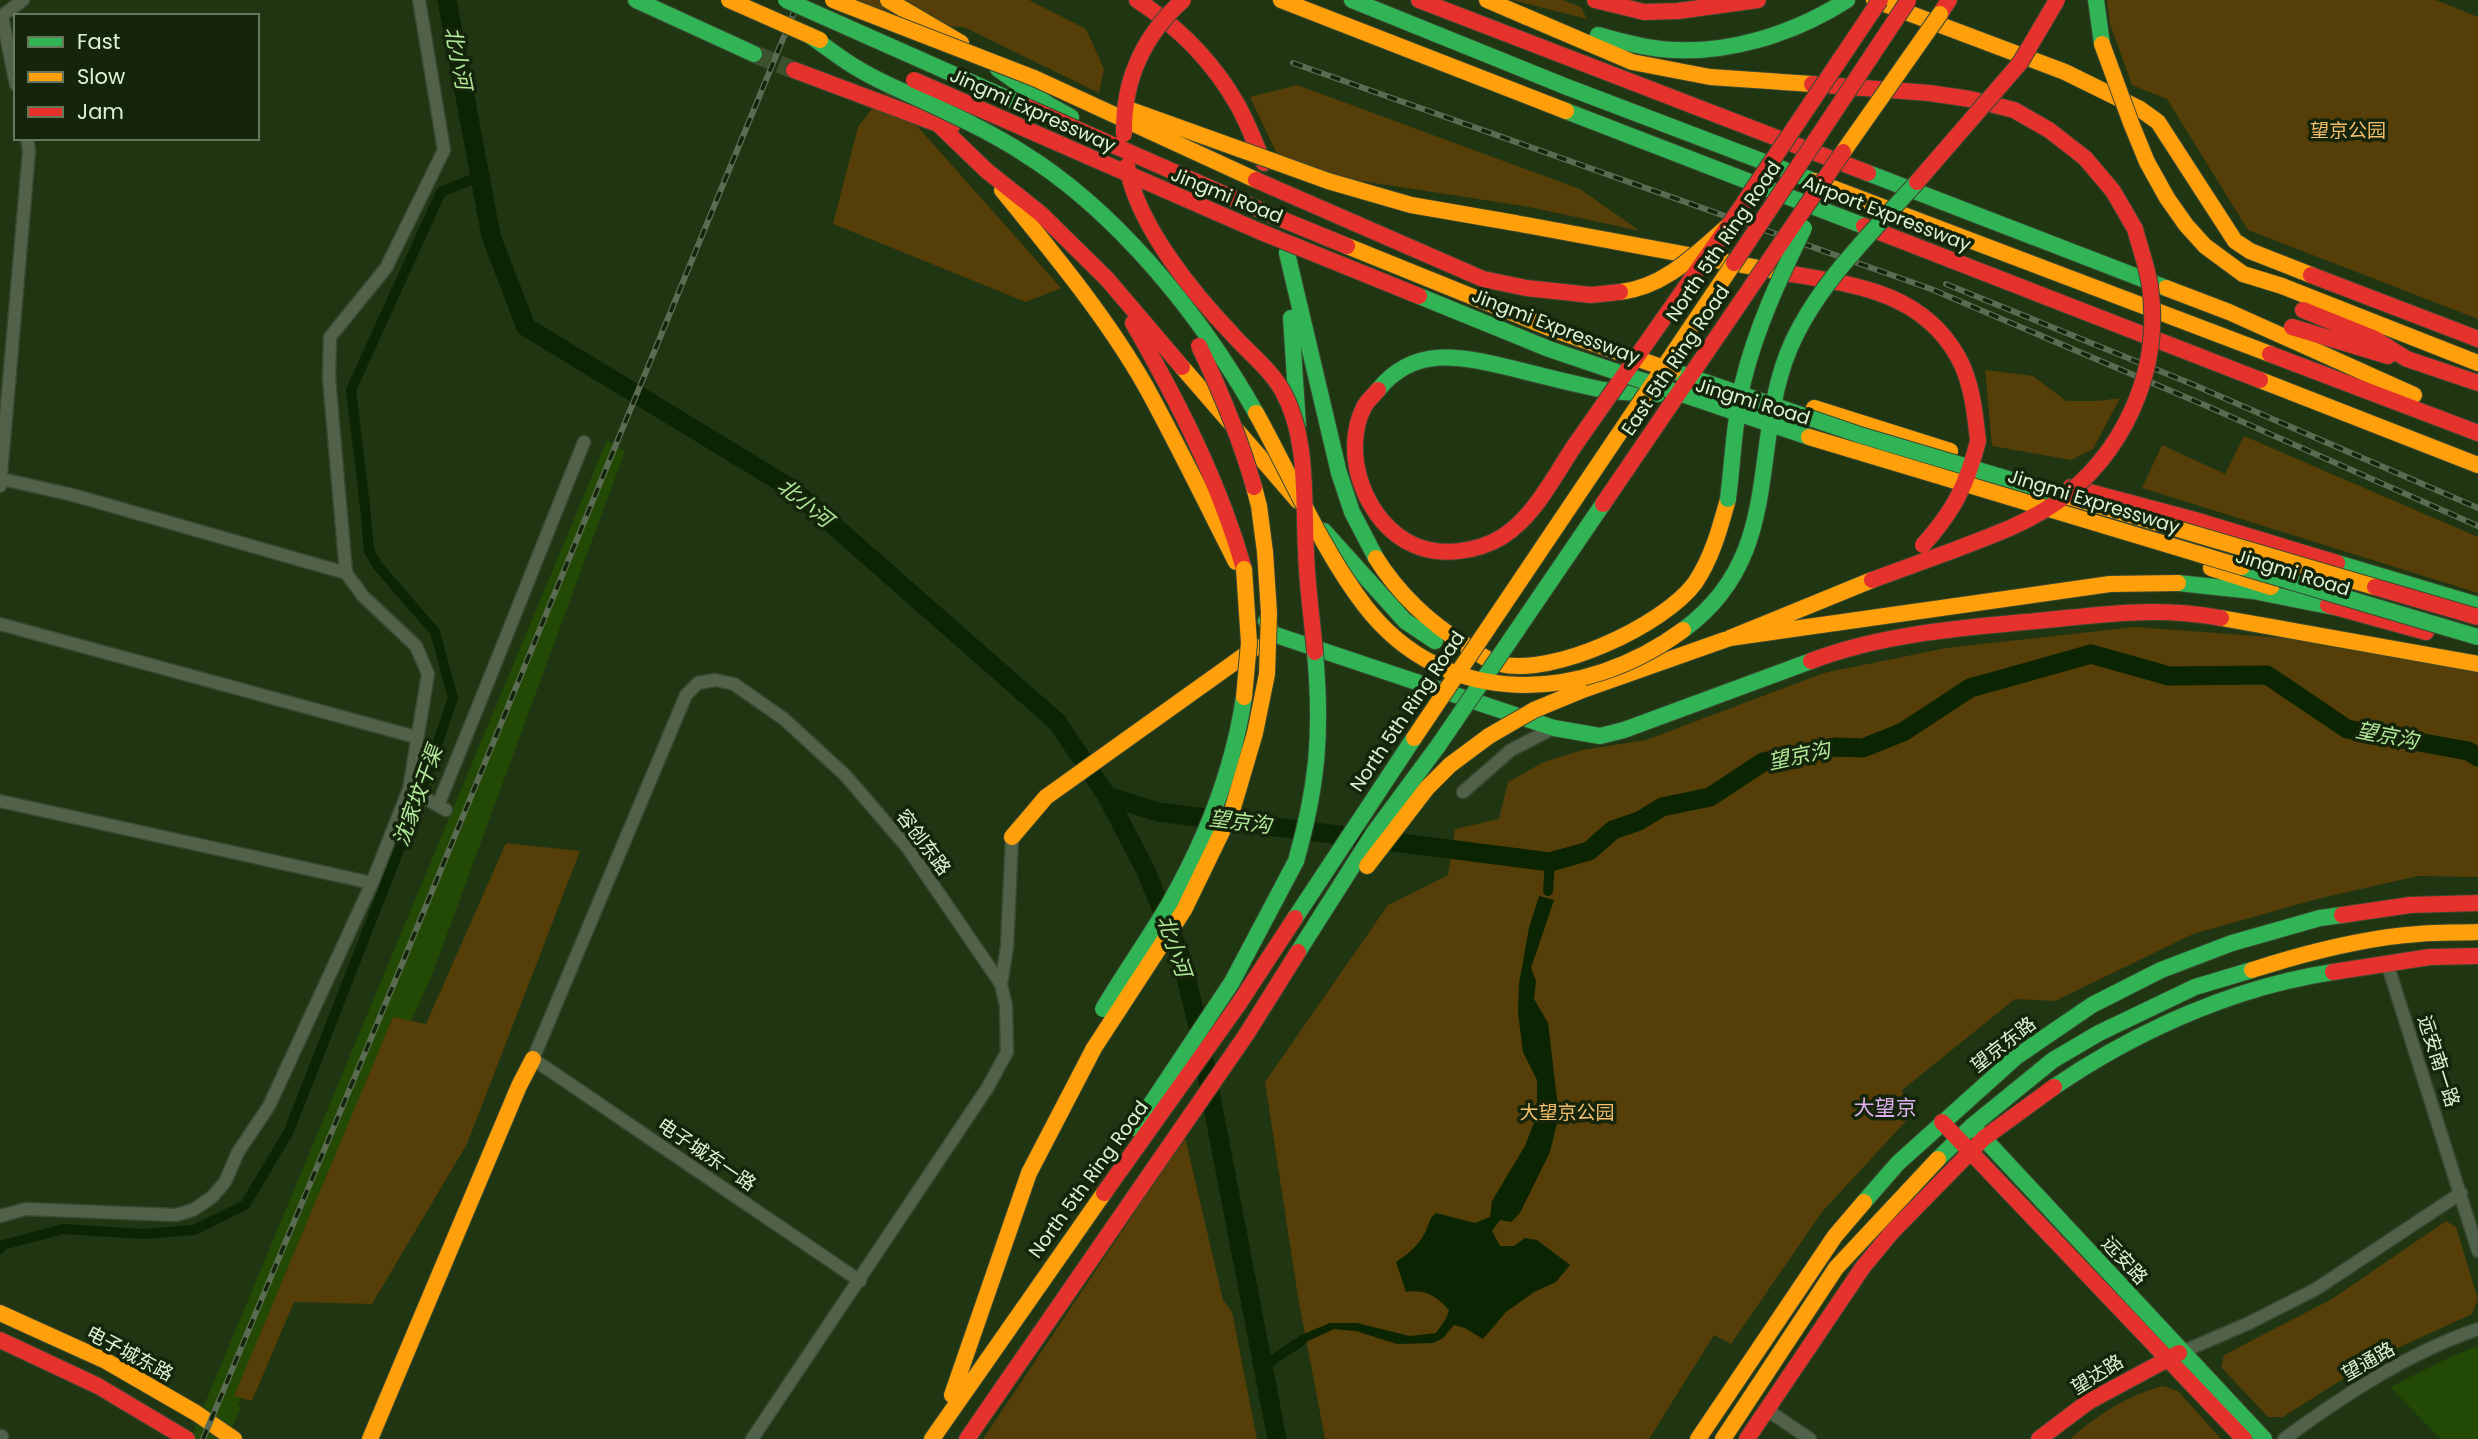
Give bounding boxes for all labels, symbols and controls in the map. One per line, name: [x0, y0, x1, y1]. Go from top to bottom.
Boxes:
legend: [14, 14, 259, 140]
water label: 北小河: [438, 24, 479, 96]
text: Fast: [77, 27, 120, 56]
text: Slow: [77, 62, 125, 91]
street label: Jingmi Expressway: [946, 62, 1120, 159]
text: Jam: [77, 97, 124, 126]
park label: 望京公园: [2310, 117, 2386, 144]
street label: North 5th Ring Road: [1660, 156, 1787, 327]
street label: Jingmi Road: [1167, 161, 1287, 230]
street label: Airport Expressway: [1799, 169, 1975, 258]
street label: East 5th Ring Road: [1615, 280, 1736, 441]
street label: Jingmi Expressway: [1468, 282, 1644, 371]
street label: Jingmi Road: [1692, 371, 1813, 432]
street label: Jingmi Expressway: [2005, 462, 2183, 541]
water label: 北小河: [772, 472, 842, 536]
street label: Jingmi Road: [2232, 542, 2353, 603]
street label: North 5th Ring Road: [1344, 626, 1471, 797]
water label: 望京沟: [2353, 715, 2423, 756]
water label: 望京沟: [1765, 734, 1835, 776]
water label: 沈家坟干渠: [386, 739, 450, 850]
water label: 望京沟: [1207, 803, 1275, 840]
street label: 容创东路: [890, 804, 957, 881]
water label: 北小河: [1151, 911, 1200, 984]
street label: 望京东路: [1965, 1010, 2042, 1078]
street label: 远安南一路: [2411, 1012, 2466, 1111]
district label: 大望京: [1854, 1093, 1917, 1122]
street label: North 5th Ring Road: [1022, 1095, 1155, 1263]
park label: 大望京公园: [1519, 1099, 1615, 1126]
street label: 电子城东一路: [652, 1111, 762, 1197]
street label: 远安路: [2095, 1230, 2154, 1290]
street label: 电子城东路: [81, 1319, 178, 1388]
street label: 望通路: [2337, 1335, 2400, 1387]
street label: 望达路: [2066, 1348, 2129, 1401]

